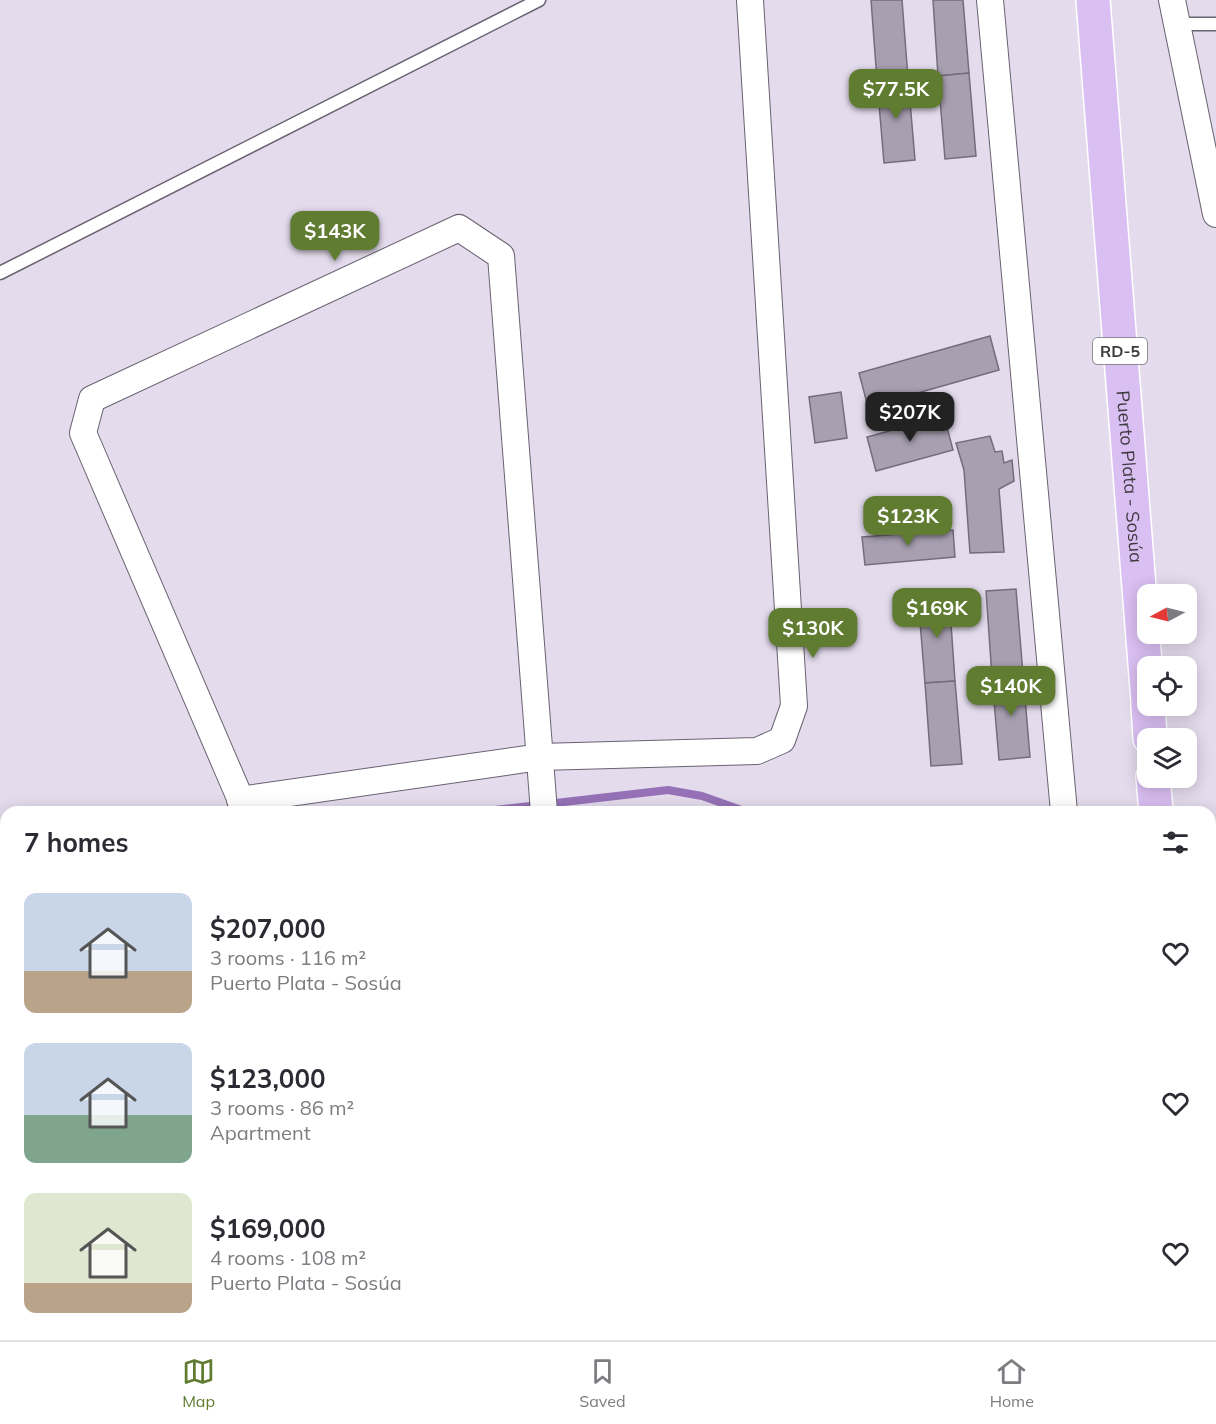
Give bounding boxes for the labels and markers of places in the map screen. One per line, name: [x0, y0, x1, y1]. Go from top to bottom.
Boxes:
pin: $77.5K: [847, 69, 945, 120]
pin: $143K: [293, 211, 377, 262]
pin: $207K: [868, 392, 952, 443]
pin: $123K: [866, 496, 950, 547]
pin: $169K: [895, 588, 979, 639]
pin: $130K: [771, 608, 855, 659]
pin: $140K: [969, 666, 1053, 717]

